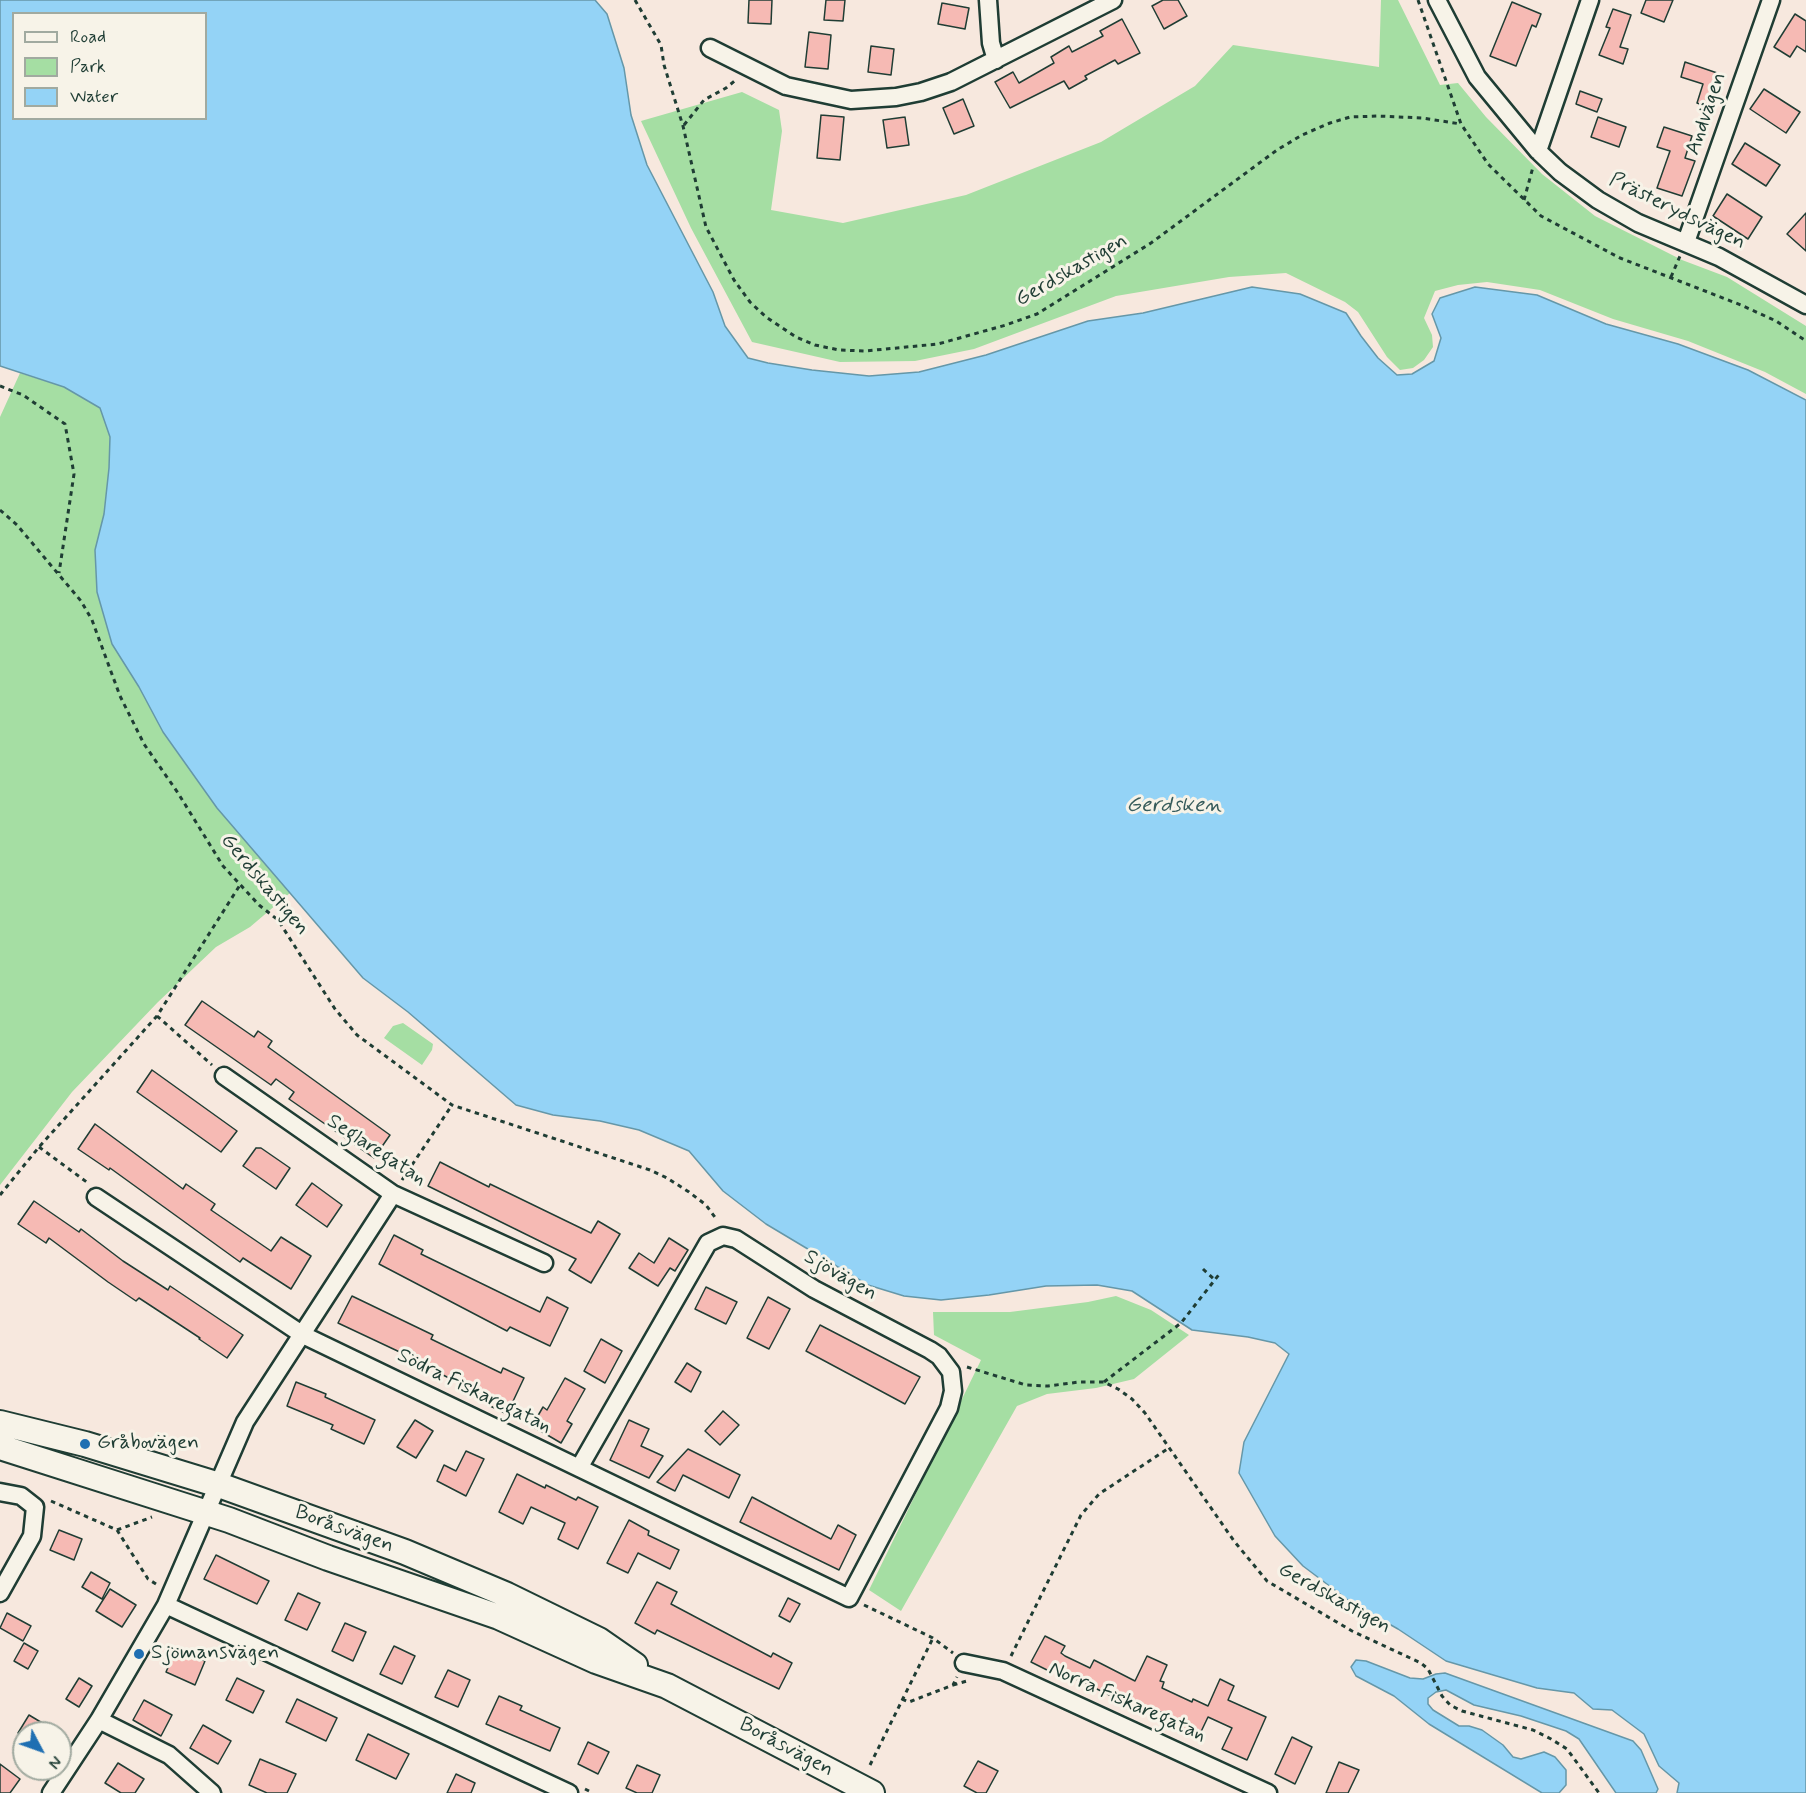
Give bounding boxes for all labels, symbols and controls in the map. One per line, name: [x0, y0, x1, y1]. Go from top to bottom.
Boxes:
legend: [12, 12, 207, 120]
text: Road: [70, 25, 106, 49]
text: Park: [70, 55, 106, 79]
street label: Andvägen: [1681, 69, 1733, 159]
text: Water: [70, 85, 118, 109]
street label: Prästerydsvägen: [1605, 168, 1749, 256]
street label: Gerdskastigen: [1012, 229, 1132, 313]
water label: Gerdsken: [1126, 793, 1222, 819]
street label: Gerdskastigen: [214, 829, 314, 941]
street label: Seglaregatan: [321, 1109, 431, 1193]
street label: Sjövägen: [799, 1245, 881, 1307]
street label: Södra Fiskaregatan: [393, 1344, 555, 1440]
place label: Gråbovägen: [97, 1431, 199, 1457]
marker: Gråbovägen: [78, 1437, 92, 1451]
street label: Boråsvägen: [291, 1500, 397, 1560]
street label: Gerdskastigen: [1273, 1558, 1395, 1640]
place label: Sjömansvägen: [151, 1641, 279, 1667]
marker: Sjömansvägen: [132, 1647, 146, 1661]
street label: Norra Fiskaregatan: [1045, 1657, 1209, 1749]
street label: Boråsvägen: [734, 1713, 838, 1783]
north arrow: [12, 1721, 72, 1781]
text: N: [43, 1751, 66, 1773]

